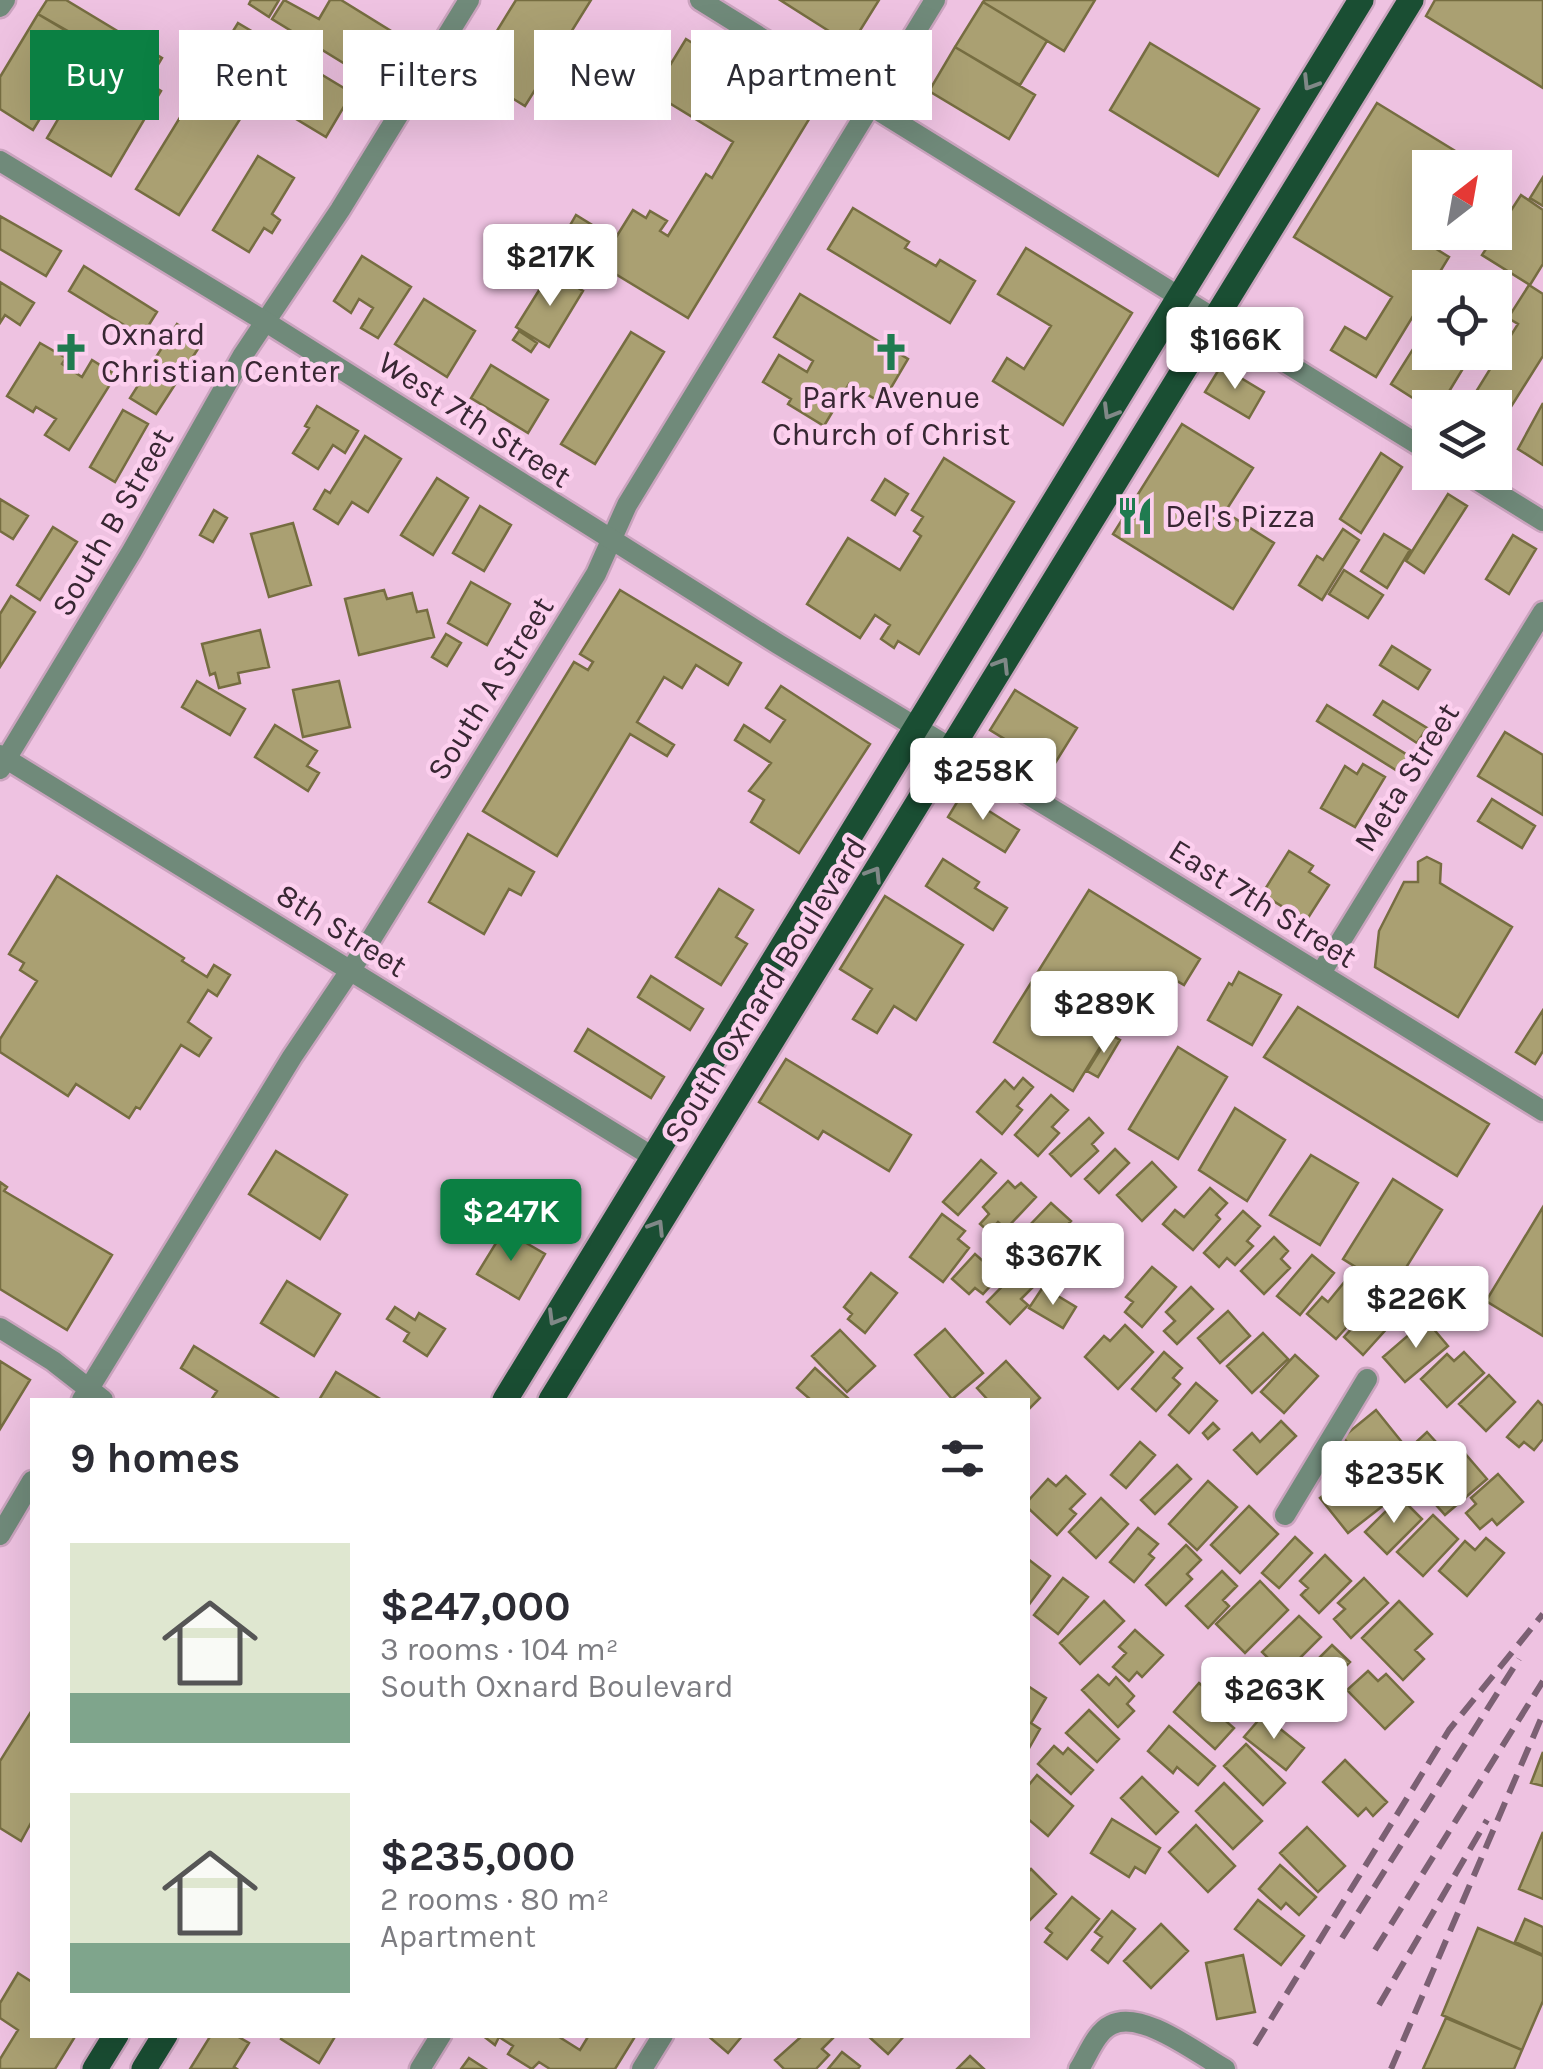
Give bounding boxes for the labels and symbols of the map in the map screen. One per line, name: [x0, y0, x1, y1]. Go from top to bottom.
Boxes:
one-way arrow: [1303, 72, 1322, 90]
north arrow: [1412, 150, 1512, 250]
pin: $217K: [480, 224, 620, 309]
pin: $166K: [1165, 307, 1305, 392]
place label: Oxnard Christian Center: [101, 316, 340, 390]
church icon: Oxnard Christian Center: [50, 331, 92, 373]
church icon: Park Avenue Church of Christ: [870, 331, 912, 373]
street label: West 7th Street: [371, 343, 578, 495]
place label: Park Avenue Church of Christ: [772, 379, 1010, 453]
one-way arrow: [1103, 401, 1122, 419]
street label: South B Street: [44, 422, 181, 623]
restaurant icon: Del's Pizza: [1114, 495, 1156, 537]
place label: Del's Pizza: [1165, 498, 1316, 535]
street label: South A Street: [419, 590, 561, 787]
one-way arrow: [990, 658, 1009, 676]
street label: Meta Street: [1346, 696, 1467, 859]
pin: $258K: [913, 738, 1053, 823]
street label: South Oxnard Boulevard: [656, 831, 875, 1150]
street label: East 7th Street: [1162, 831, 1363, 976]
one-way arrow: [862, 866, 881, 884]
street label: 8th Street: [270, 876, 414, 985]
pin: $289K: [1034, 971, 1174, 1056]
pin: $247K: [441, 1179, 581, 1264]
one-way arrow: [645, 1220, 664, 1238]
pin: $367K: [983, 1223, 1123, 1308]
pin: $226K: [1346, 1266, 1486, 1351]
one-way arrow: [548, 1307, 567, 1325]
pin: $235K: [1324, 1441, 1464, 1526]
pin: $263K: [1204, 1657, 1344, 1742]

